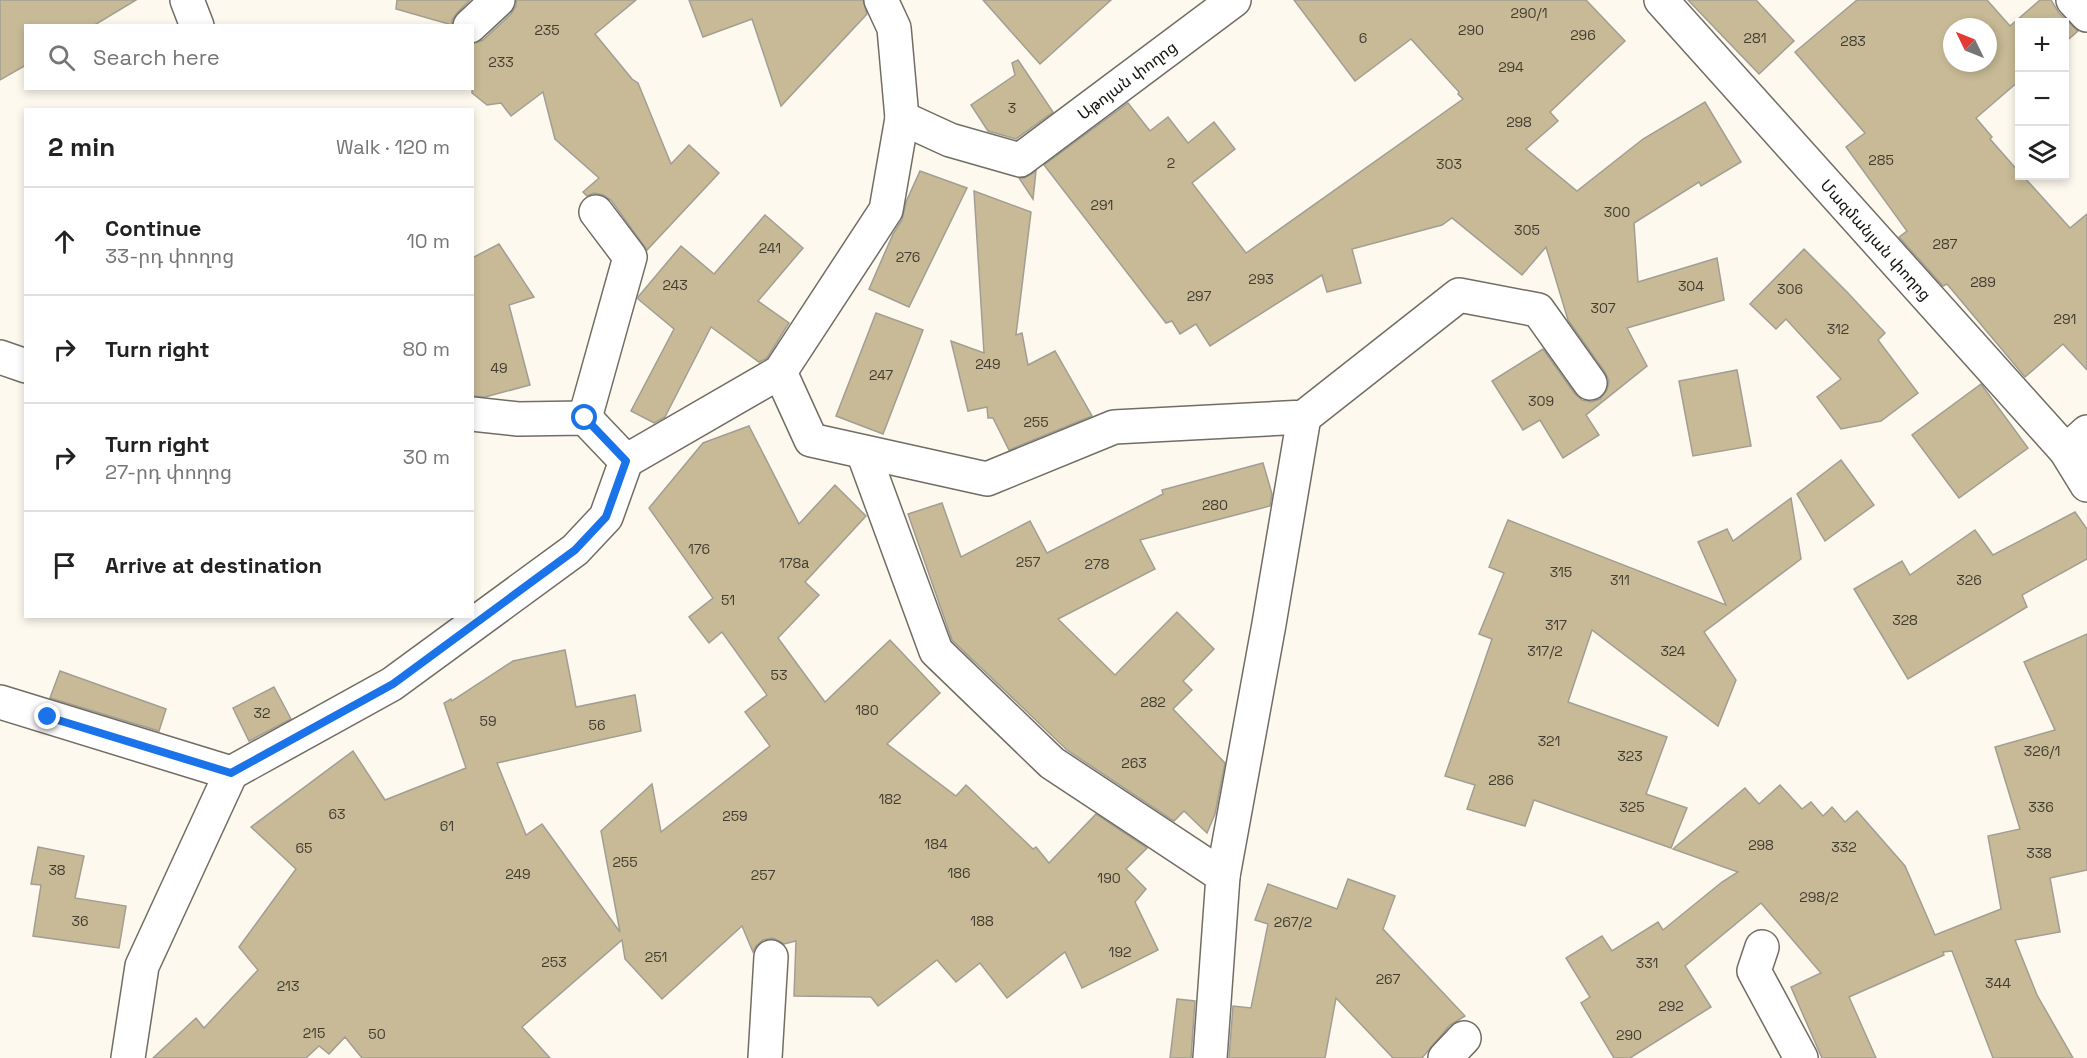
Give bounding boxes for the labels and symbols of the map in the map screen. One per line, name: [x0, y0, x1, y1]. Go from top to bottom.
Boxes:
house number: 290/1: [1511, 4, 1547, 22]
north arrow: [1943, 18, 1997, 72]
house number: 235: [534, 21, 560, 39]
house number: 290: [1458, 21, 1484, 39]
house number: 296: [1570, 26, 1596, 44]
house number: 6: [1359, 29, 1367, 47]
house number: 281: [1743, 29, 1767, 47]
house number: 283: [1840, 32, 1866, 50]
street label: Աթոյան փողոց: [1073, 36, 1181, 125]
house number: 233: [488, 53, 514, 71]
house number: 294: [1498, 58, 1524, 76]
house number: 3: [1008, 99, 1016, 117]
house number: 298: [1506, 113, 1532, 131]
house number: 285: [1868, 151, 1894, 169]
house number: 2: [1167, 154, 1175, 172]
house number: 303: [1436, 155, 1462, 173]
street label: Մազմանյան փողոց: [1816, 175, 1936, 305]
house number: 291: [1091, 196, 1113, 214]
house number: 300: [1604, 203, 1630, 221]
house number: 305: [1514, 221, 1540, 239]
house number: 287: [1933, 235, 1958, 253]
house number: 241: [759, 239, 781, 257]
house number: 276: [896, 248, 920, 266]
house number: 293: [1248, 270, 1274, 288]
house number: 289: [1970, 273, 1996, 291]
house number: 243: [662, 276, 688, 294]
house number: 304: [1678, 277, 1704, 295]
house number: 306: [1777, 280, 1803, 298]
house number: 297: [1187, 287, 1211, 305]
house number: 307: [1590, 299, 1616, 317]
house number: 291: [2054, 310, 2076, 328]
house number: 312: [1827, 320, 1849, 338]
house number: 249: [975, 355, 1001, 373]
house number: 49: [490, 359, 508, 377]
house number: 247: [869, 366, 893, 384]
house number: 309: [1528, 392, 1554, 410]
route start: [571, 404, 597, 430]
house number: 255: [1023, 413, 1049, 431]
house number: 280: [1202, 496, 1228, 514]
house number: 176: [688, 540, 710, 558]
house number: 257: [1016, 553, 1040, 571]
house number: 178а: [779, 554, 809, 572]
house number: 278: [1085, 555, 1110, 573]
house number: 315: [1550, 563, 1572, 581]
house number: 311: [1610, 571, 1630, 589]
house number: 326: [1956, 571, 1982, 589]
house number: 51: [721, 591, 735, 609]
house number: 328: [1892, 611, 1918, 629]
house number: 317: [1545, 616, 1567, 634]
house number: 317/2: [1527, 642, 1563, 660]
house number: 324: [1660, 642, 1686, 660]
house number: 53: [771, 666, 787, 684]
house number: 282: [1140, 693, 1166, 711]
house number: 180: [855, 701, 879, 719]
route end: [34, 703, 60, 729]
house number: 32: [254, 704, 270, 722]
house number: 59: [480, 712, 496, 730]
house number: 56: [589, 716, 605, 734]
house number: 321: [1538, 732, 1560, 750]
house number: 326/1: [2024, 742, 2060, 760]
house number: 323: [1617, 747, 1643, 765]
house number: 263: [1121, 754, 1147, 772]
house number: 286: [1488, 771, 1514, 789]
house number: 182: [878, 790, 902, 808]
house number: 325: [1619, 798, 1645, 816]
house number: 336: [2028, 798, 2054, 816]
house number: 63: [328, 805, 346, 823]
house number: 259: [722, 807, 748, 825]
house number: 61: [440, 817, 454, 835]
house number: 184: [924, 835, 948, 853]
house number: 298: [1748, 836, 1774, 854]
house number: 332: [1831, 838, 1857, 856]
house number: 65: [296, 839, 312, 857]
house number: 338: [2026, 844, 2052, 862]
house number: 255: [612, 853, 638, 871]
house number: 38: [48, 861, 66, 879]
house number: 186: [947, 864, 971, 882]
house number: 249: [505, 865, 531, 883]
house number: 257: [751, 866, 775, 884]
house number: 190: [1097, 869, 1121, 887]
house number: 298/2: [1799, 888, 1839, 906]
house number: 36: [71, 912, 89, 930]
house number: 188: [970, 912, 994, 930]
house number: 267/2: [1274, 913, 1312, 931]
house number: 192: [1109, 943, 1131, 961]
house number: 251: [645, 948, 667, 966]
house number: 253: [541, 953, 567, 971]
house number: 331: [1636, 954, 1658, 972]
house number: 267: [1376, 970, 1400, 988]
house number: 344: [1985, 974, 2011, 992]
house number: 213: [277, 977, 299, 995]
house number: 292: [1658, 997, 1684, 1015]
house number: 215: [303, 1024, 325, 1042]
house number: 50: [368, 1025, 386, 1043]
house number: 290: [1616, 1026, 1642, 1044]

